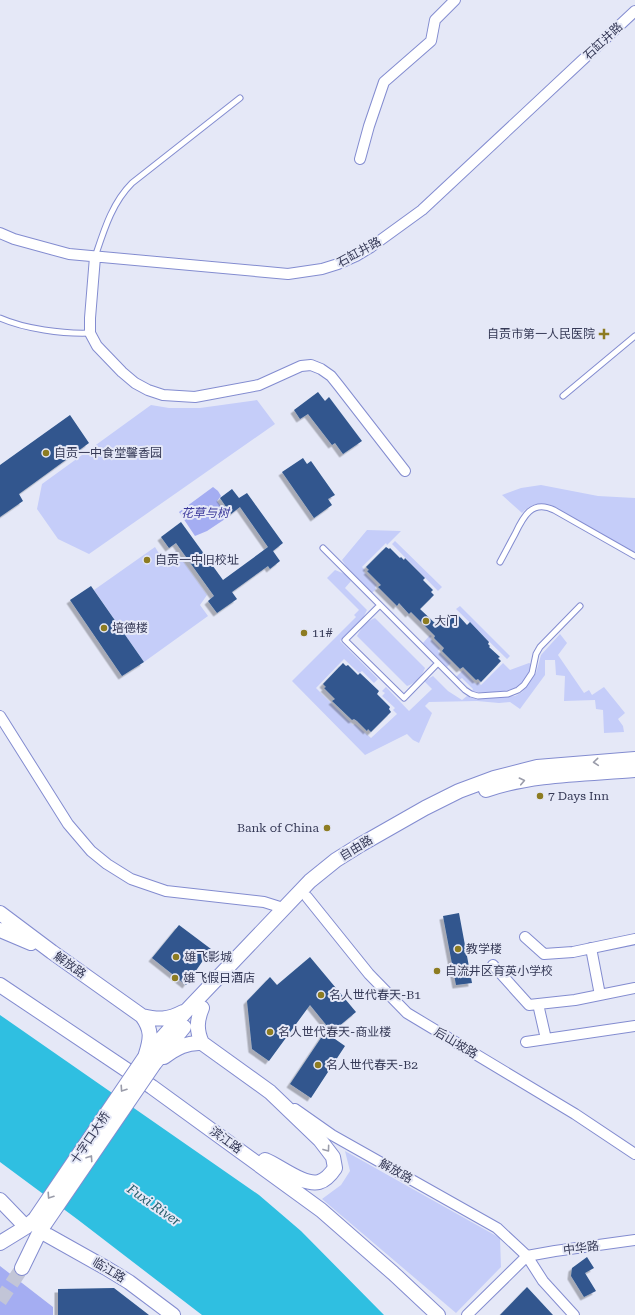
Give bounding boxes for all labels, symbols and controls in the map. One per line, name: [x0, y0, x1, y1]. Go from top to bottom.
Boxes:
street label: 石缸井路: [581, 20, 625, 62]
street label: 石缸井路: [335, 234, 383, 270]
place label: 自贡市第一人民医院: [487, 327, 595, 341]
marker: 自贡市第一人民医院: [598, 328, 610, 340]
place label: 自贡一中食堂馨香园: [54, 446, 162, 460]
marker: 自贡一中食堂馨香园: [41, 448, 51, 458]
park label: 花草与树: [181, 506, 231, 520]
place label: 自贡一中旧校址: [155, 553, 239, 567]
marker: 自贡一中旧校址: [142, 555, 152, 565]
place label: 大门: [434, 614, 458, 628]
marker: 大门: [421, 616, 431, 626]
place label: 培德楼: [112, 621, 148, 635]
marker: 培德楼: [99, 623, 109, 633]
place label: 11#: [312, 626, 333, 640]
marker: 11#: [299, 628, 309, 638]
one-way arrow: [593, 758, 599, 767]
one-way arrow: [519, 778, 525, 786]
place label: 7 Days Inn: [548, 789, 609, 803]
marker: 7 Days Inn: [535, 791, 545, 801]
place label: Bank of China: [237, 821, 319, 835]
marker: Bank of China: [322, 823, 332, 833]
street label: 自由路: [337, 833, 375, 863]
place label: 教学楼: [466, 942, 502, 956]
marker: 教学楼: [453, 944, 463, 954]
street label: 解放路: [51, 949, 89, 981]
place label: 雄飞影城: [184, 950, 232, 964]
marker: 雄飞影城: [171, 952, 181, 962]
place label: 自流井区育英小学校: [445, 964, 553, 978]
marker: 自流井区育英小学校: [432, 966, 442, 976]
place label: 雄飞假日酒店: [183, 971, 255, 985]
marker: 雄飞假日酒店: [170, 973, 180, 983]
place label: 名人世代春天-B1: [329, 988, 421, 1002]
marker: 名人世代春天-B1: [316, 990, 326, 1000]
place label: 名人世代春天-商业楼: [278, 1025, 391, 1039]
street label: 后山坡路: [432, 1025, 480, 1061]
marker: 名人世代春天-商业楼: [265, 1027, 275, 1037]
place label: 名人世代春天-B2: [326, 1058, 418, 1072]
marker: 名人世代春天-B2: [313, 1060, 323, 1070]
one-way arrow: [120, 1085, 128, 1092]
street label: 十字口大桥: [67, 1109, 113, 1167]
street label: 滨江路: [207, 1124, 245, 1156]
one-way arrow: [322, 1145, 330, 1152]
one-way arrow: [85, 1156, 92, 1163]
street label: 解放路: [377, 1156, 415, 1186]
water label: Fuxi River: [124, 1181, 184, 1229]
one-way arrow: [48, 1192, 55, 1199]
street label: 中华路: [562, 1239, 600, 1257]
street label: 临江路: [90, 1255, 128, 1285]

